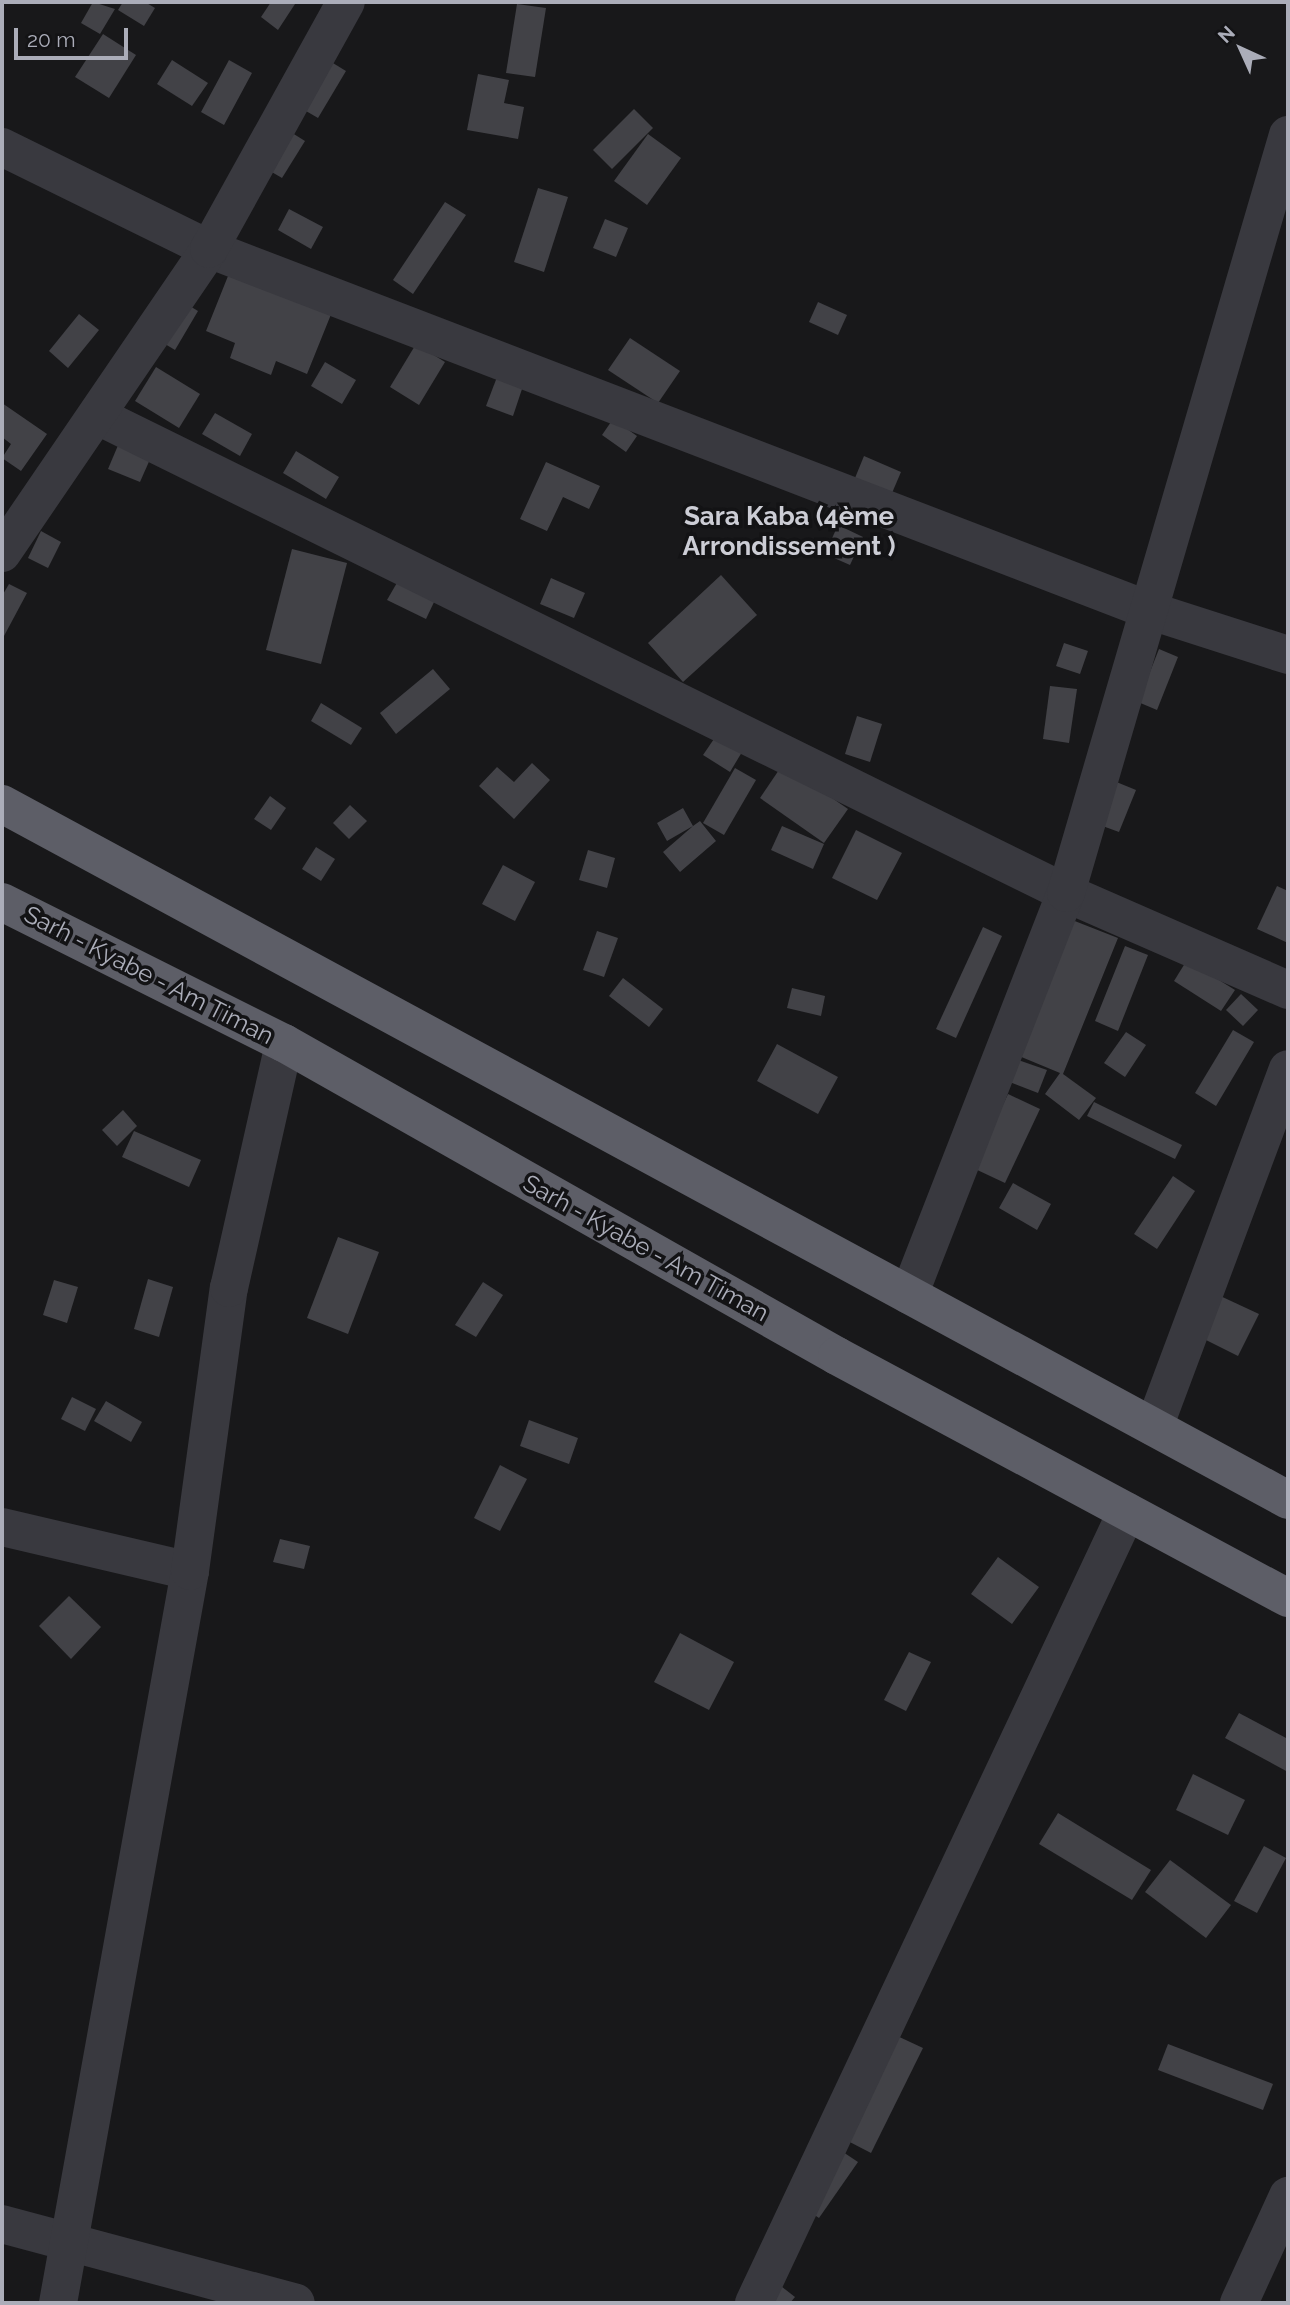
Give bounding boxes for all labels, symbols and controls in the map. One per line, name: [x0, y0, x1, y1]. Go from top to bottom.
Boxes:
scale bar: [18, 14, 131, 58]
north arrow: [1206, 14, 1276, 84]
text: N: [1213, 21, 1239, 47]
text: 20 m: [27, 27, 75, 52]
district label: Sara Kaba (4ème Arrondissement ): [682, 501, 896, 562]
street label: Sarh - Kyabe - Am Timan: [19, 899, 279, 1051]
street label: Sarh - Kyabe - Am Timan: [518, 1168, 774, 1328]

